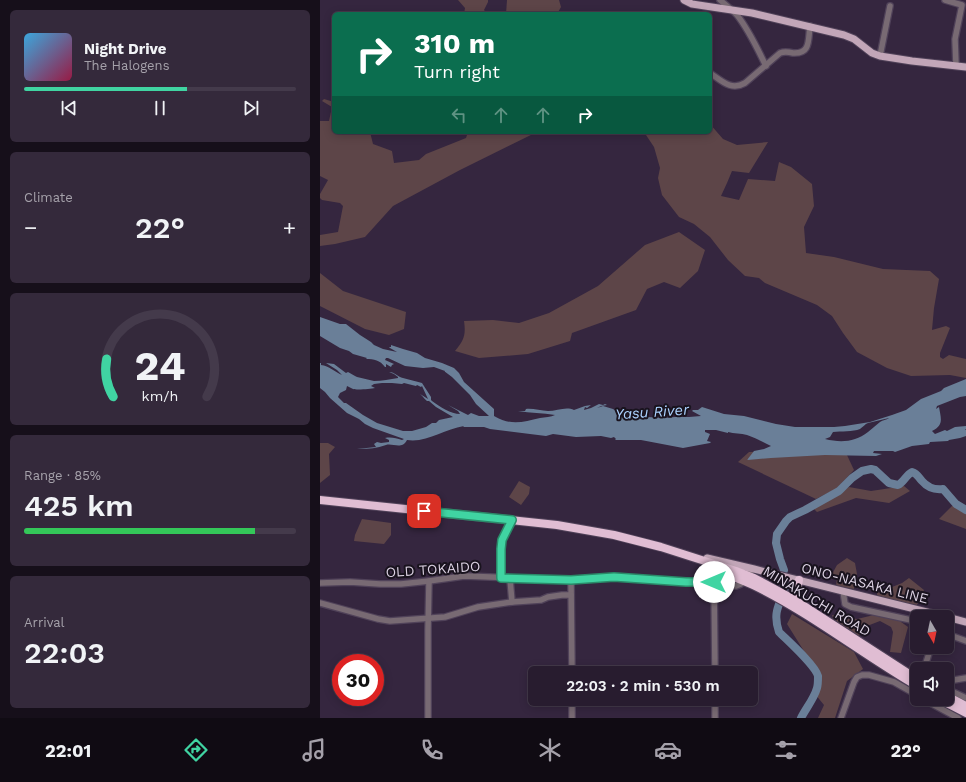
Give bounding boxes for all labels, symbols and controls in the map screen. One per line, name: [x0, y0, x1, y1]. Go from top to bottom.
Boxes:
text: 310 m: [414, 27, 495, 60]
icon: right: [348, 28, 400, 80]
text: Night Drive: [84, 40, 167, 58]
text: The Halogens: [84, 58, 170, 73]
text: Turn right: [414, 61, 500, 82]
icon: previous: [58, 97, 80, 119]
icon: pause: [149, 97, 171, 119]
icon: next: [240, 97, 262, 119]
icon: left: [448, 104, 470, 126]
icon: ahead: [490, 104, 512, 126]
icon: ahead: [532, 104, 554, 126]
icon: right: [574, 104, 596, 126]
text: Climate: [24, 190, 73, 205]
text: 22°: [135, 210, 185, 245]
text: −: [24, 215, 37, 240]
text: +: [283, 215, 296, 240]
text: 24: [134, 341, 186, 390]
text: km/h: [142, 388, 178, 404]
water label: Yasu River: [615, 400, 691, 424]
text: Range · 85%: [24, 468, 101, 483]
text: 425 km: [24, 488, 134, 523]
pin: [407, 494, 441, 528]
icon: arrive: [413, 500, 435, 522]
street label: OLD TOKAIDO: [385, 558, 481, 580]
street label: ONO-NASAKA LINE: [800, 559, 930, 607]
position arrow: [693, 561, 735, 603]
street label: MINAKUCHI ROAD: [760, 563, 874, 639]
north arrow: [910, 610, 954, 654]
map controls: [910, 610, 954, 706]
text: Arrival: [24, 615, 65, 630]
text: 22:03: [24, 635, 105, 670]
speed limit sign: 30: [332, 654, 384, 706]
button: sound: [910, 662, 954, 706]
text: 22:03 · 2 min · 530 m: [566, 677, 720, 695]
icon: directions: [182, 736, 210, 764]
icon: music: [300, 736, 328, 764]
icon: phone: [418, 736, 446, 764]
icon: climate: [536, 736, 564, 764]
icon: car: [654, 736, 682, 764]
icon: filters: [772, 736, 800, 764]
text: 22:01: [45, 740, 91, 761]
text: 22°: [891, 740, 921, 761]

